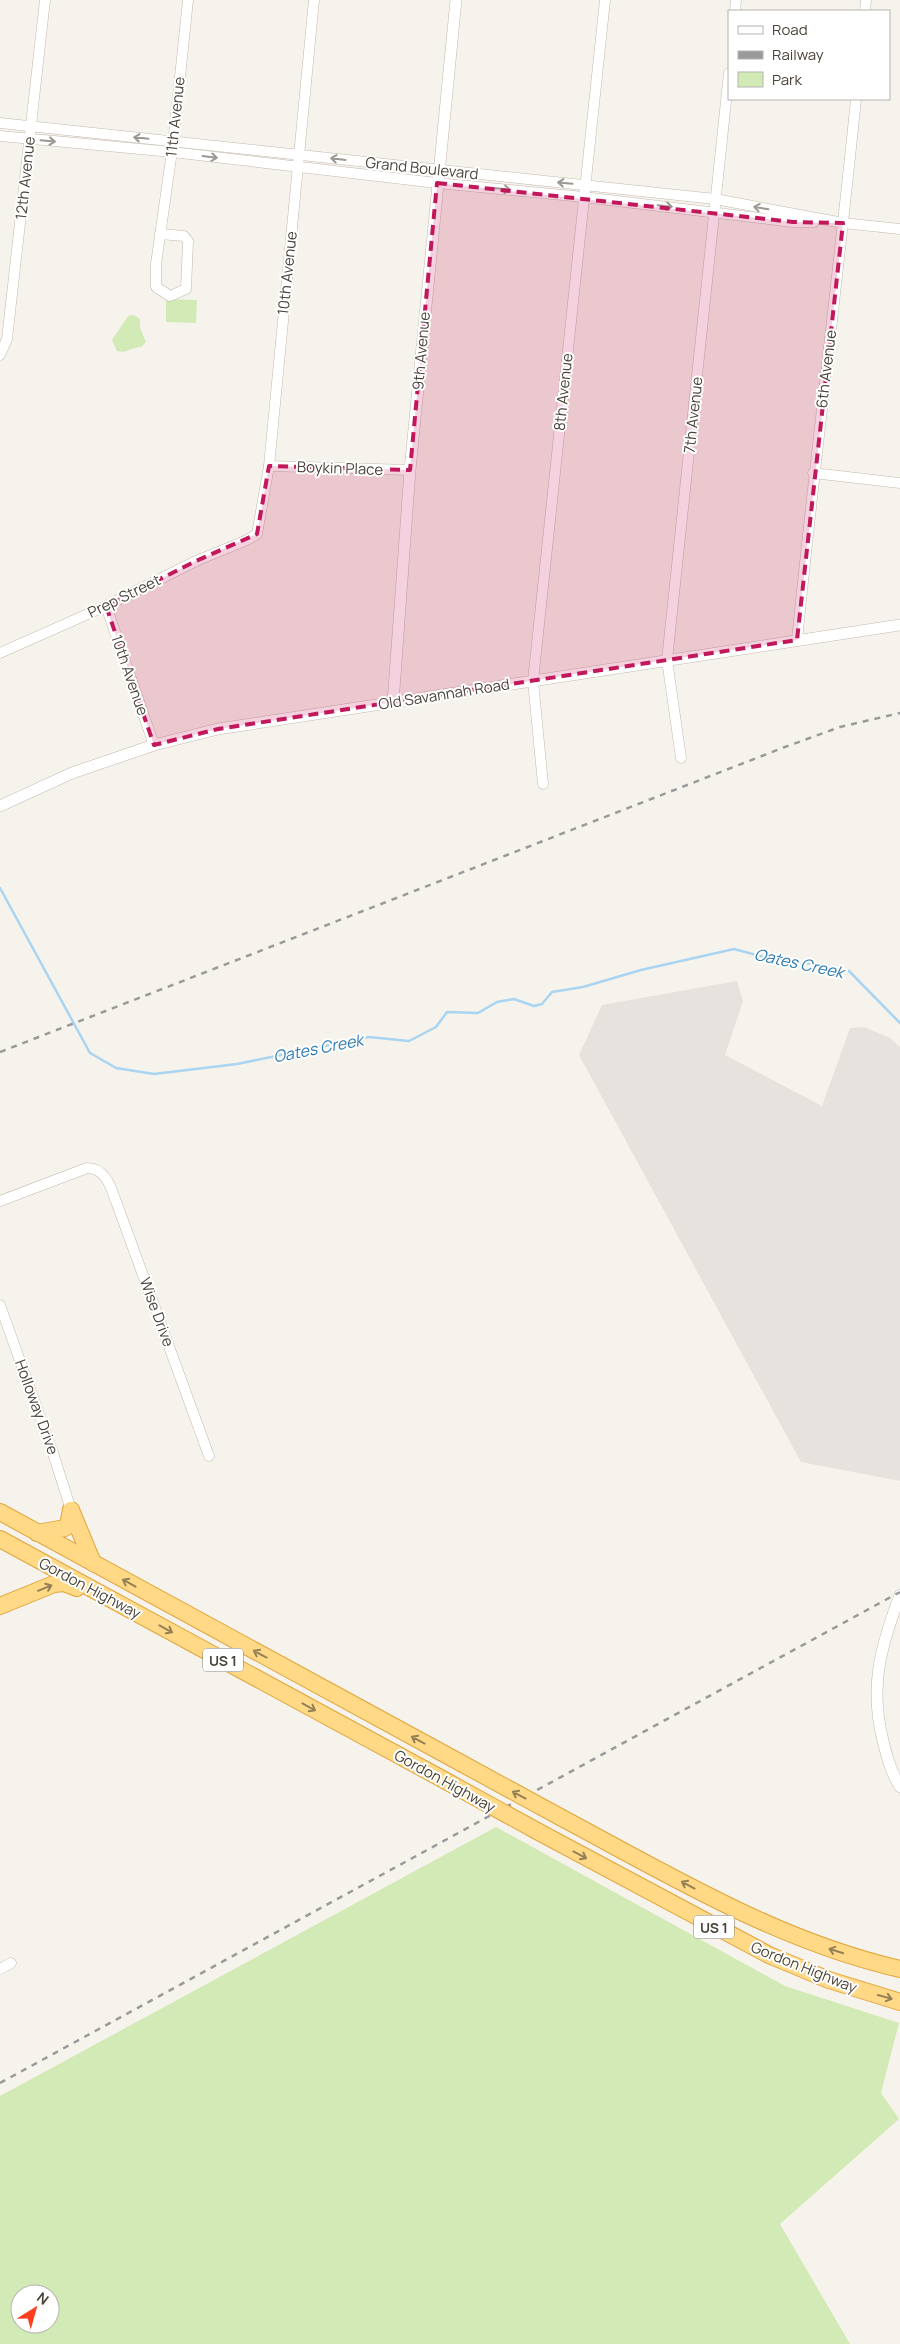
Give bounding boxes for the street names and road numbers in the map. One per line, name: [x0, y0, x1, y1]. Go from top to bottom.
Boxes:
street label: 11th Avenue: [160, 75, 190, 158]
street label: 12th Avenue: [10, 135, 40, 221]
street label: Grand Boulevard: [365, 152, 479, 184]
street label: 10th Avenue: [272, 230, 302, 316]
street label: 9th Avenue: [407, 311, 435, 391]
street label: 6th Avenue: [811, 328, 841, 409]
street label: 8th Avenue: [548, 352, 578, 432]
street label: 7th Avenue: [679, 375, 707, 454]
street label: Boykin Place: [297, 456, 384, 480]
street label: Prep Street: [84, 569, 164, 623]
street label: 10th Avenue: [106, 632, 154, 718]
street label: Old Savannah Road: [377, 673, 511, 715]
street label: Wise Drive: [135, 1275, 179, 1350]
street label: Holloway Drive: [10, 1357, 64, 1458]
street label: Gordon Highway: [35, 1552, 145, 1624]
road number: US 1: [203, 1648, 243, 1672]
street label: Gordon Highway: [391, 1744, 499, 1818]
road number: US 1: [694, 1915, 734, 1938]
street label: Gordon Highway: [748, 1936, 860, 1998]

